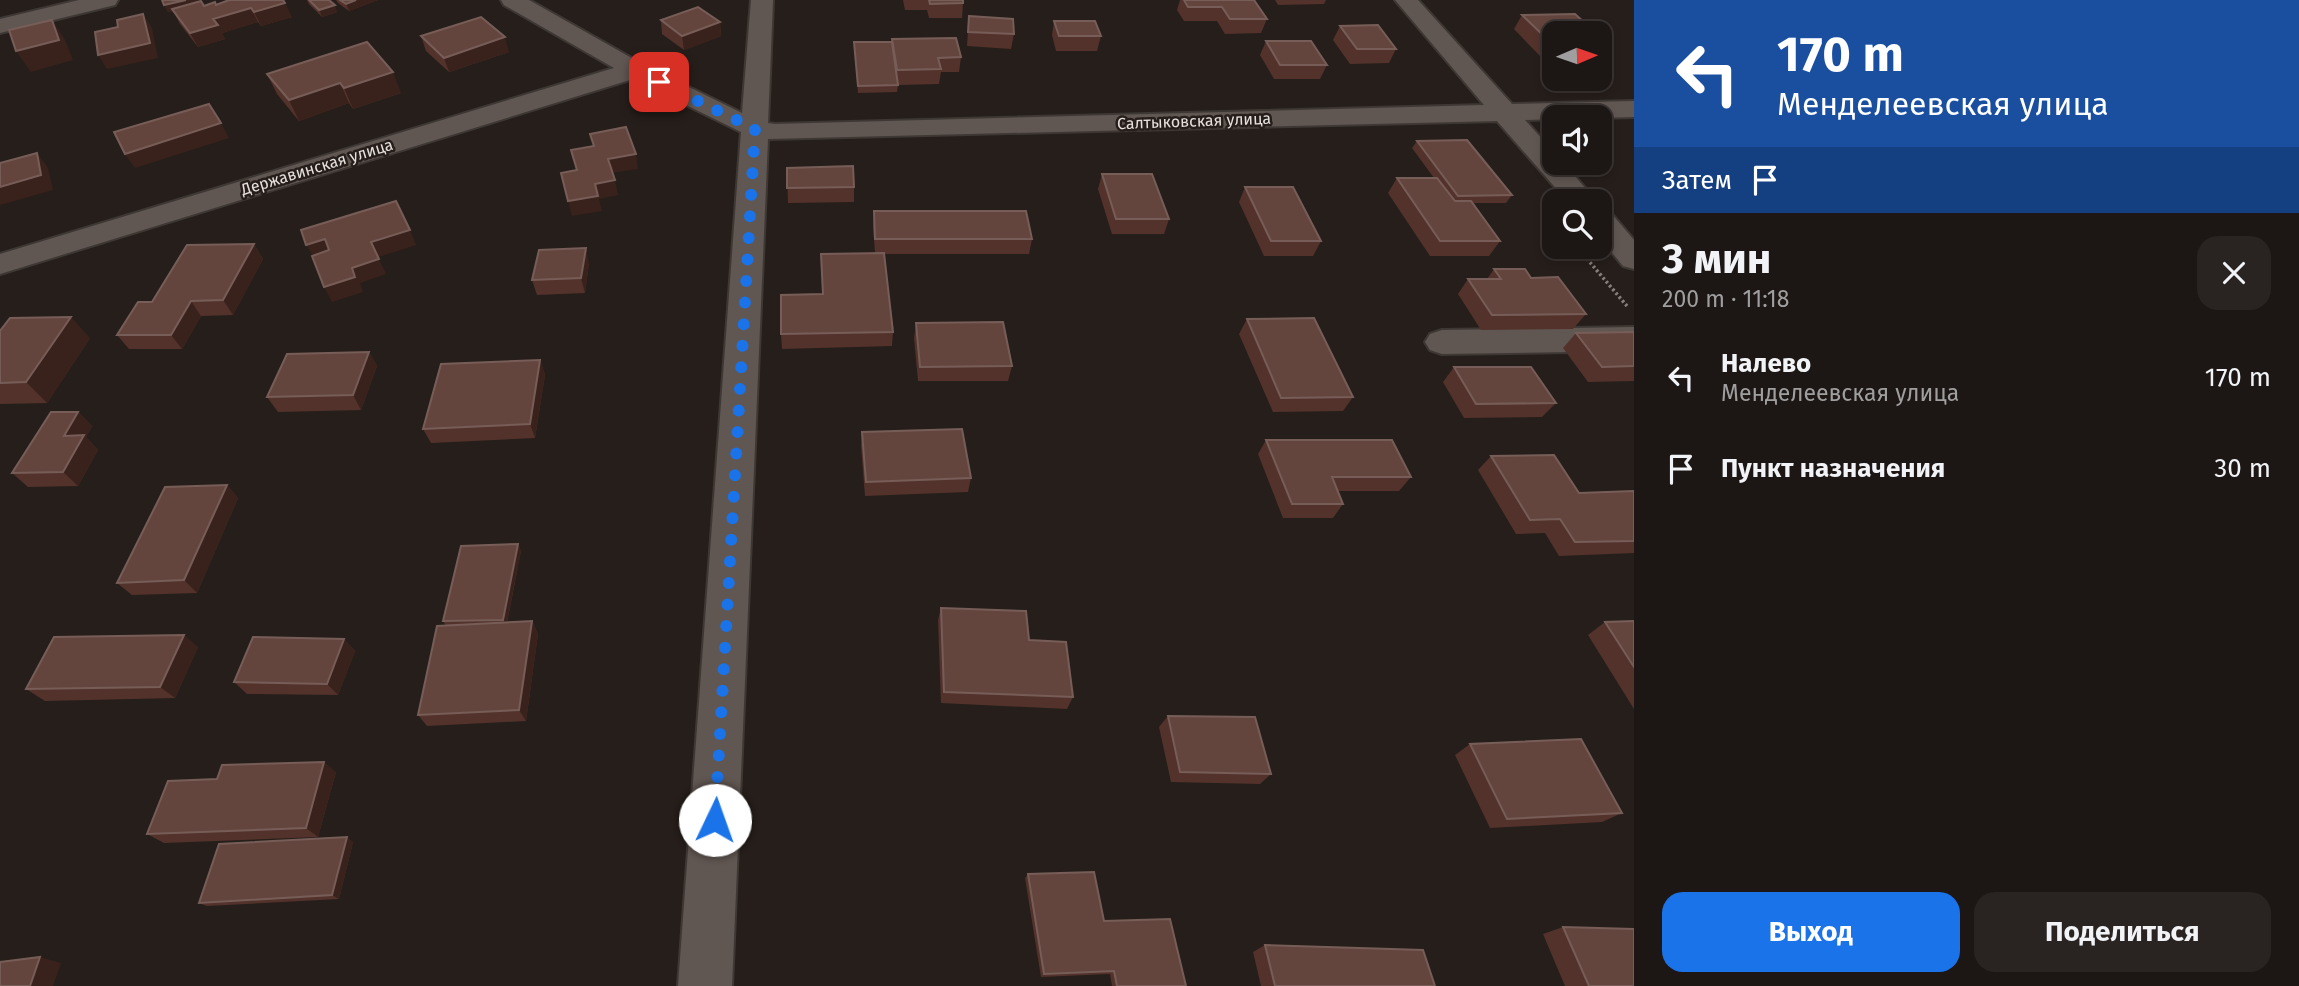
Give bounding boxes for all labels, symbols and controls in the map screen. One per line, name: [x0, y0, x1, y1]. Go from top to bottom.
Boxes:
north arrow: [1542, 21, 1612, 91]
map controls: [1542, 21, 1612, 259]
text: 170 m: [1777, 25, 1904, 84]
icon: left: [1662, 28, 1753, 119]
pin: [629, 52, 689, 112]
icon: arrive: [640, 63, 678, 101]
text: Менделеевская улица: [1777, 85, 2109, 123]
button: sound: [1542, 105, 1612, 175]
street label: Салтыковская улица: [1117, 109, 1271, 133]
street label: Державинская улица: [238, 135, 395, 199]
icon: arrive: [1746, 161, 1784, 199]
text: Затем: [1662, 165, 1732, 196]
button: search: [1542, 189, 1612, 259]
text: 3 мин: [1662, 234, 1771, 284]
button: close: [2197, 236, 2271, 310]
text: 200 m · 11:18: [1662, 285, 1789, 313]
text: Налево: [1721, 348, 1811, 379]
icon: left: [1662, 359, 1700, 397]
text: 170 m: [2205, 362, 2271, 393]
text: Менделеевская улица: [1721, 379, 1959, 407]
icon: arrive: [1662, 450, 1700, 488]
text: Пункт назначения: [1721, 453, 1945, 484]
text: 30 m: [2214, 453, 2271, 484]
position arrow: [678, 783, 752, 857]
button: Выход: [1662, 892, 1960, 972]
button: Поделиться: [1974, 892, 2271, 972]

